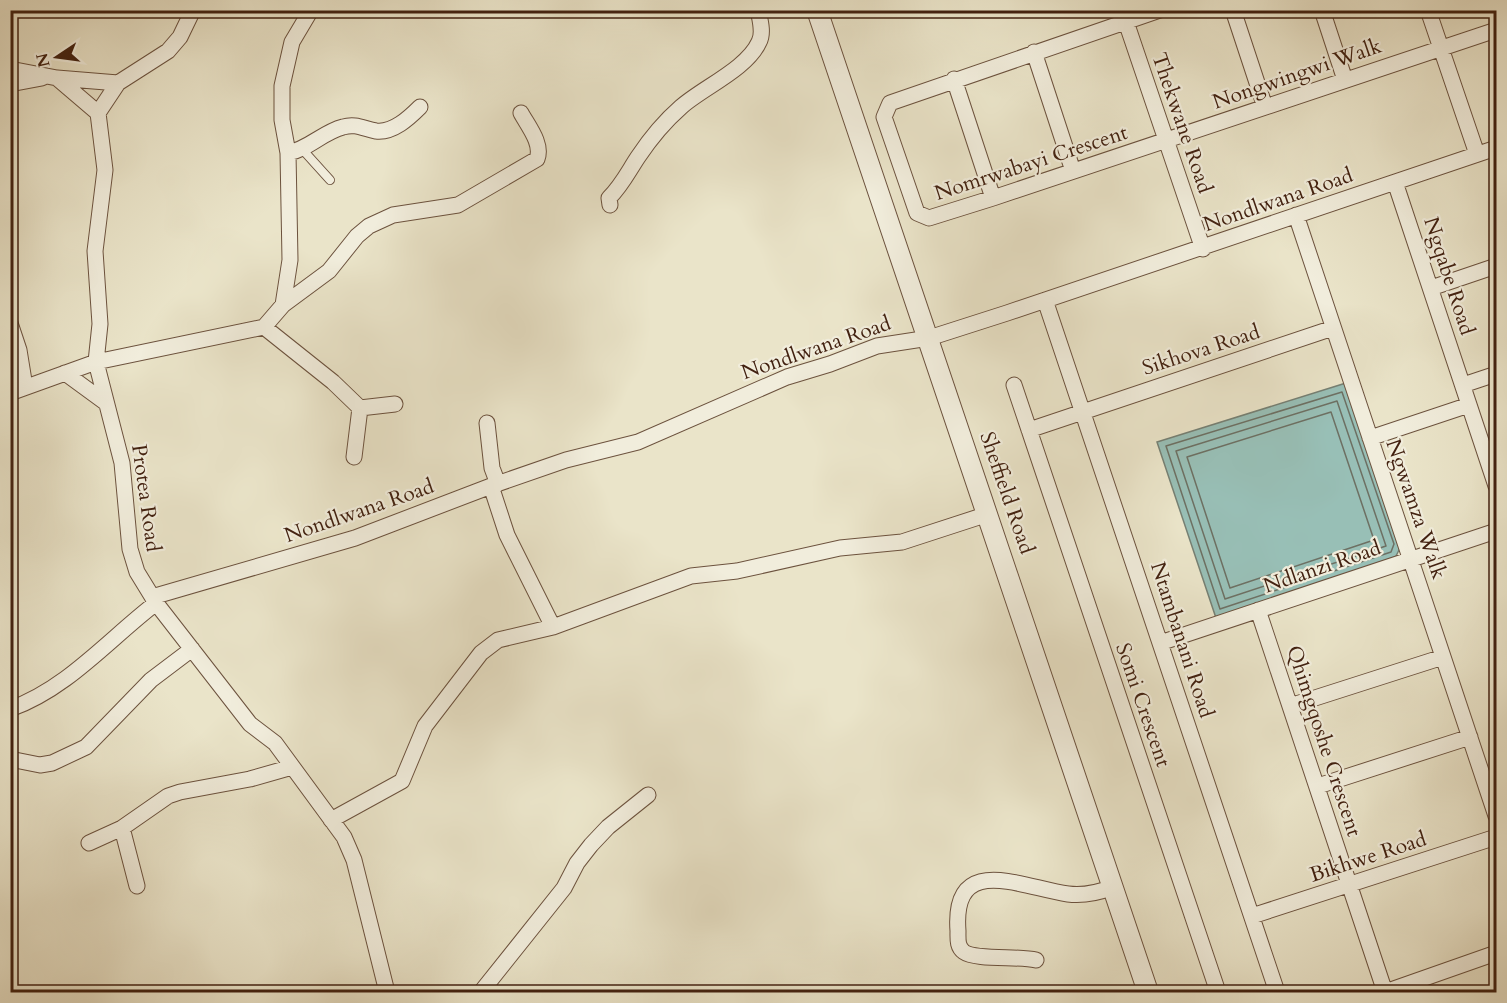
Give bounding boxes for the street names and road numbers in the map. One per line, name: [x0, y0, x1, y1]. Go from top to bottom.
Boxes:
street label: Nongwingwi Walk: [1209, 31, 1386, 116]
street label: Thekwane Road: [1144, 49, 1220, 197]
street label: Nomrwabayi Crescent: [931, 118, 1132, 208]
street label: Nondlwana Road: [1199, 161, 1357, 239]
street label: Ngqabe Road: [1416, 213, 1482, 339]
street label: Nondlwana Road: [737, 309, 895, 387]
street label: Sikhova Road: [1138, 317, 1264, 383]
street label: Sheffield Road: [973, 428, 1041, 558]
street label: Ngwamza Walk: [1378, 435, 1454, 584]
street label: Protea Road: [124, 442, 168, 554]
street label: Nondlwana Road: [280, 472, 438, 550]
street label: Ndlanzi Road: [1259, 533, 1385, 601]
street label: Ntambanani Road: [1143, 558, 1221, 722]
street label: Somi Crescent: [1108, 639, 1178, 771]
street label: Qhimgqoshe Crescent: [1279, 642, 1369, 841]
street label: Bikhwe Road: [1306, 824, 1430, 890]

